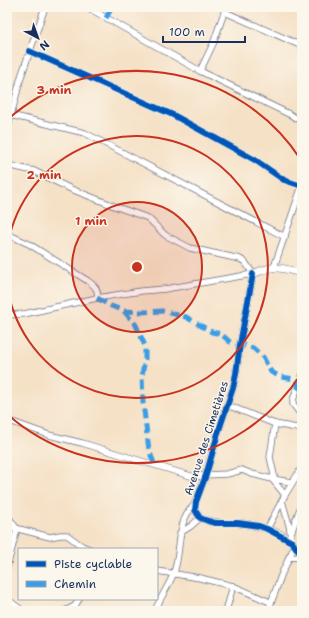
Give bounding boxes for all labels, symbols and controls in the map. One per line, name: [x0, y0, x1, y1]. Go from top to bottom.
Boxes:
north arrow: [18, 18, 58, 58]
scale bar: [163, 18, 245, 44]
text: 100 m: [169, 24, 205, 40]
text: N: [36, 37, 52, 54]
text: 3 min: [37, 82, 72, 98]
text: 2 min: [27, 167, 62, 183]
text: 1 min: [75, 213, 107, 229]
centre of rings: [130, 260, 144, 274]
street label: Avenue des Cimetières: [181, 379, 232, 497]
legend: [18, 548, 158, 600]
text: Piste cyclable: [54, 556, 132, 572]
text: Chemin: [54, 576, 96, 592]

